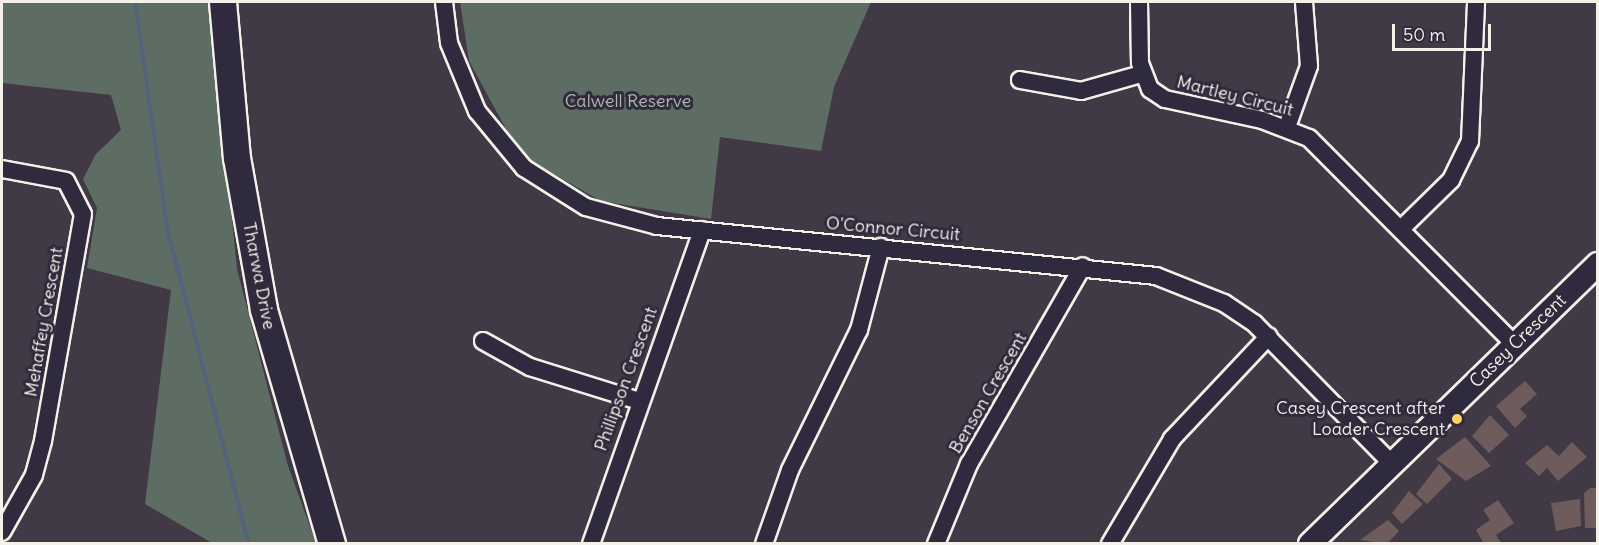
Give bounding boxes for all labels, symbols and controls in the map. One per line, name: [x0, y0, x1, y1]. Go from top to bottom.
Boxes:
scale bar: [1395, 12, 1494, 50]
text: 50 m: [1403, 23, 1445, 46]
street label: Martley Circuit: [1175, 71, 1295, 121]
park label: Calwell Reserve: [565, 90, 691, 112]
street label: O'Connor Circuit: [825, 212, 961, 246]
street label: Tharwa Drive: [238, 221, 280, 331]
street label: Mehaffey Crescent: [20, 245, 68, 399]
street label: Casey Crescent: [1465, 290, 1571, 392]
street label: Phillipson Crescent: [590, 304, 662, 454]
street label: Benson Crescent: [945, 329, 1031, 457]
place label: Casey Crescent after Loader Crescent: [1276, 398, 1445, 440]
marker: Casey Crescent after Loader Crescent: [1450, 412, 1464, 426]

